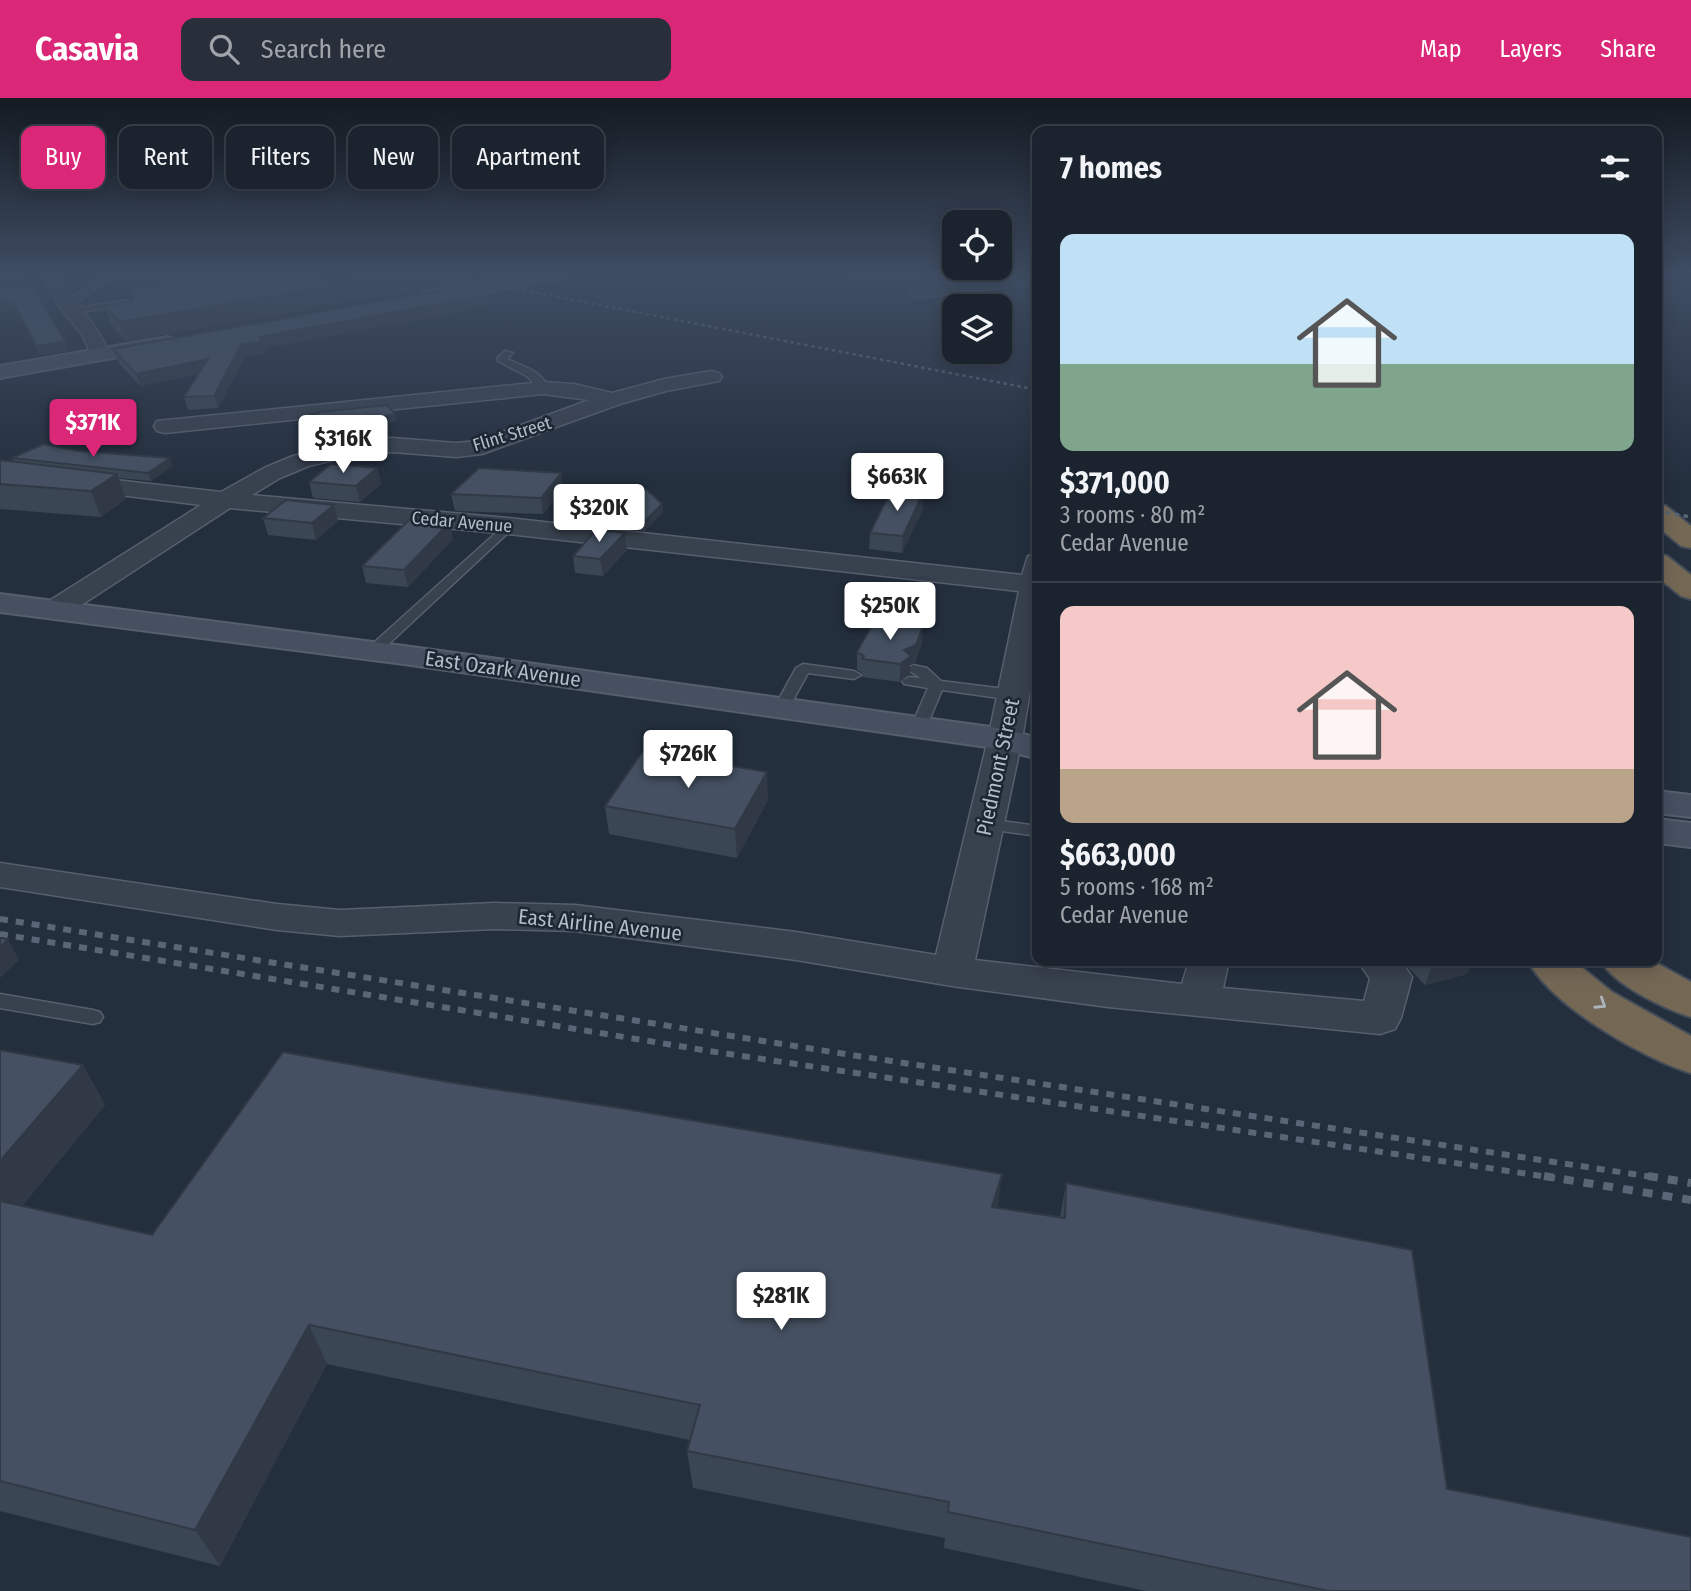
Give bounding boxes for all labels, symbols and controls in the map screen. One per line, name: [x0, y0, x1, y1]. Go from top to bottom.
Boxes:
search box: [181, 18, 671, 81]
text: Casavia: [35, 29, 139, 69]
icon: search: [205, 30, 243, 68]
text: Search here: [261, 34, 386, 65]
text: Map: [1420, 35, 1462, 63]
text: Layers: [1500, 35, 1562, 63]
text: Share: [1600, 35, 1656, 63]
chip: Buy: [21, 126, 105, 189]
chip: Rent: [119, 126, 212, 189]
chip: Filters: [226, 126, 334, 189]
chip: New: [348, 126, 438, 189]
chip: Apartment: [452, 126, 604, 189]
icon: filters: [1596, 149, 1634, 187]
text: 7 homes: [1060, 150, 1162, 186]
map controls: [942, 210, 1012, 364]
button: locate: [942, 210, 1012, 280]
icon: home: [1284, 280, 1410, 406]
button: layers: [942, 294, 1012, 364]
pin: $371K: [44, 400, 142, 459]
text: $371K: [66, 408, 120, 436]
street label: Flint Street: [470, 412, 554, 456]
pin: $316K: [294, 416, 392, 475]
text: $316K: [315, 424, 372, 452]
pin: $663K: [848, 454, 946, 513]
text: $663K: [867, 462, 927, 490]
text: $371,000: [1060, 465, 1170, 501]
pin: $320K: [550, 484, 648, 544]
text: $320K: [570, 493, 628, 521]
text: 3 rooms · 80 m²: [1060, 501, 1205, 529]
street label: Cedar Avenue: [411, 507, 513, 537]
text: Cedar Avenue: [1060, 529, 1189, 557]
pin: $250K: [841, 582, 939, 642]
text: $250K: [860, 591, 920, 619]
street label: East Ozark Avenue: [423, 645, 583, 693]
icon: home: [1284, 652, 1410, 778]
street label: Piedmont Street: [971, 696, 1025, 838]
pin: $726K: [639, 730, 737, 790]
text: $726K: [660, 739, 716, 767]
text: $663,000: [1060, 837, 1176, 873]
text: 5 rooms · 168 m²: [1060, 873, 1214, 901]
text: Cedar Avenue: [1060, 901, 1189, 929]
street label: East Airline Avenue: [517, 903, 683, 947]
one-way arrow: [1593, 996, 1606, 1009]
pin: $281K: [732, 1272, 830, 1332]
text: $281K: [753, 1281, 809, 1309]

